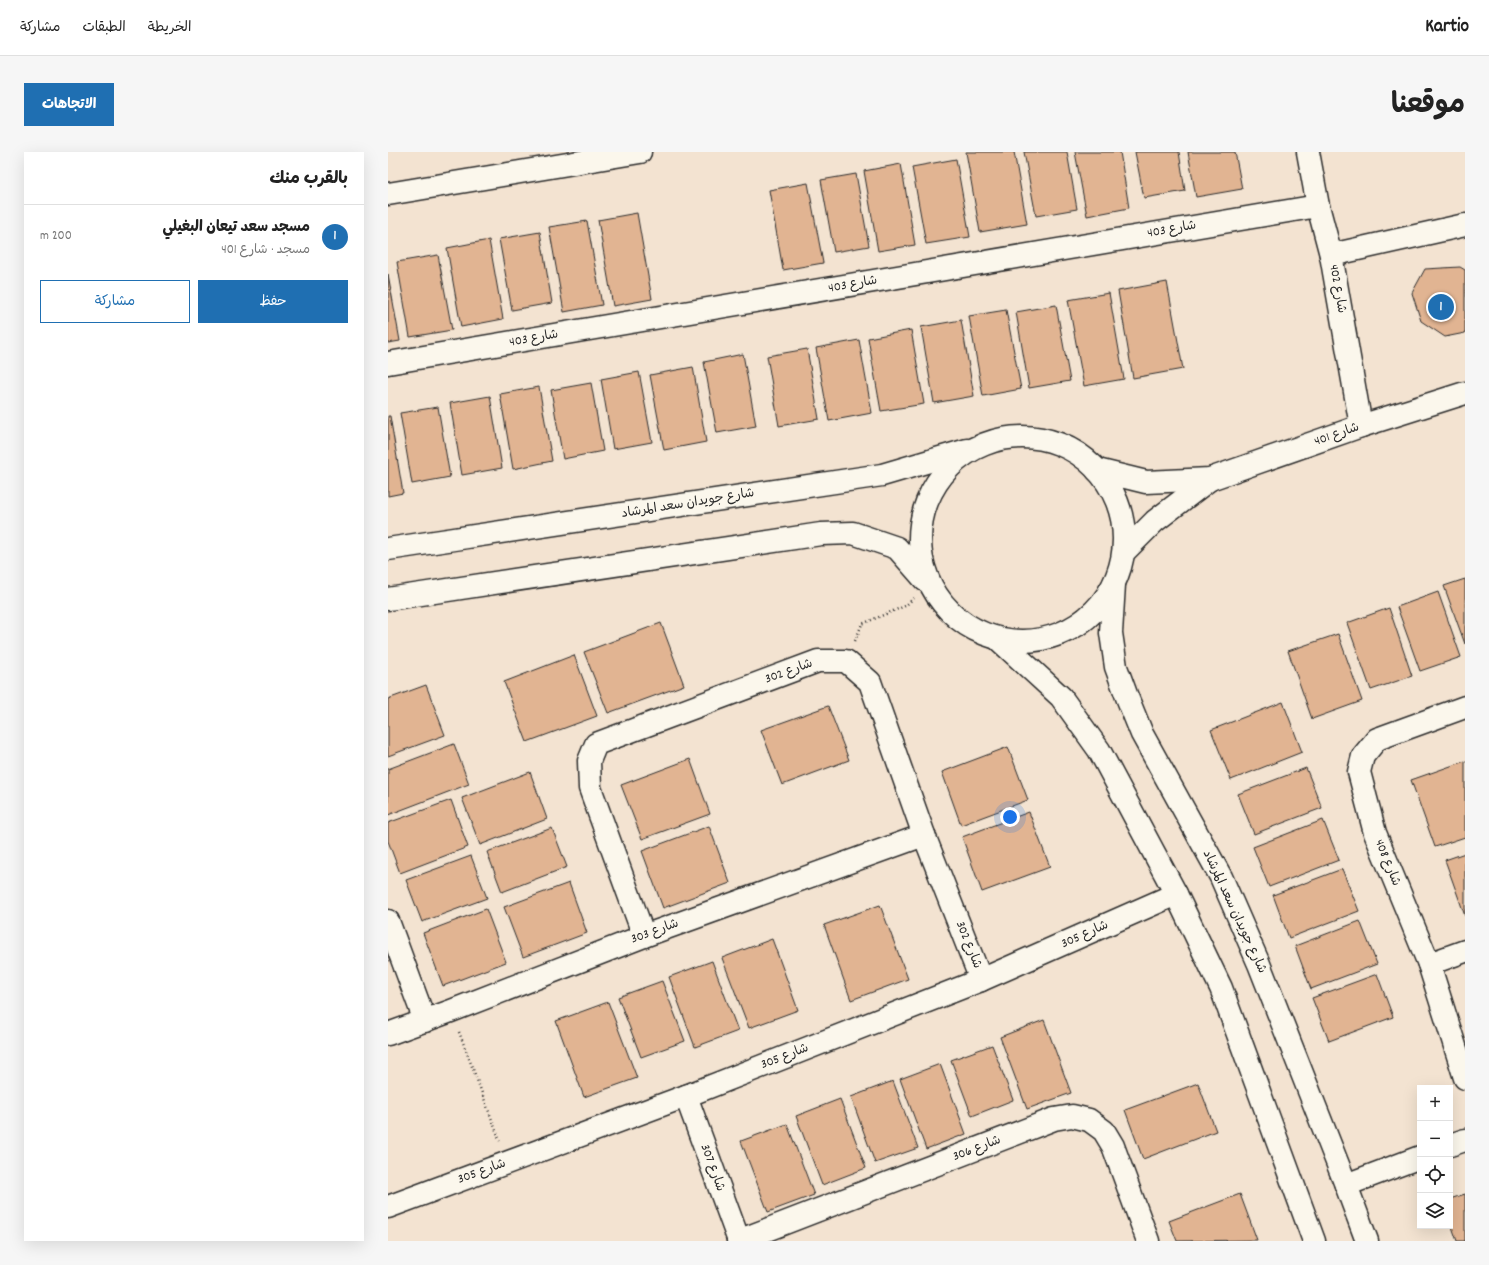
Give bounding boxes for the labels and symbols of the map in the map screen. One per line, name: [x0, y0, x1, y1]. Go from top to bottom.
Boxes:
street label: شارع 403: [1146, 216, 1198, 244]
street label: شارع 402: [1323, 263, 1351, 315]
street label: شارع 403: [827, 271, 879, 299]
pin: 1: [1428, 292, 1454, 322]
street label: شارع 403: [508, 325, 560, 353]
street label: شارع 401: [1312, 418, 1362, 452]
street label: شارع جويدان سعد المرشاد: [620, 484, 756, 524]
street label: شارع 302: [762, 655, 816, 689]
your location: [1000, 807, 1020, 827]
street label: شارع 408: [1369, 837, 1405, 889]
street label: شارع جويدان سعد المرشاد: [1197, 847, 1271, 977]
street label: شارع 303: [628, 915, 682, 949]
street label: شارع 305: [1058, 916, 1112, 954]
street label: شارع 302: [950, 918, 986, 972]
street label: شارع 305: [758, 1039, 812, 1075]
street label: شارع 306: [950, 1131, 1004, 1167]
street label: شارع 307: [695, 1142, 729, 1194]
street label: شارع 305: [455, 1155, 509, 1189]

